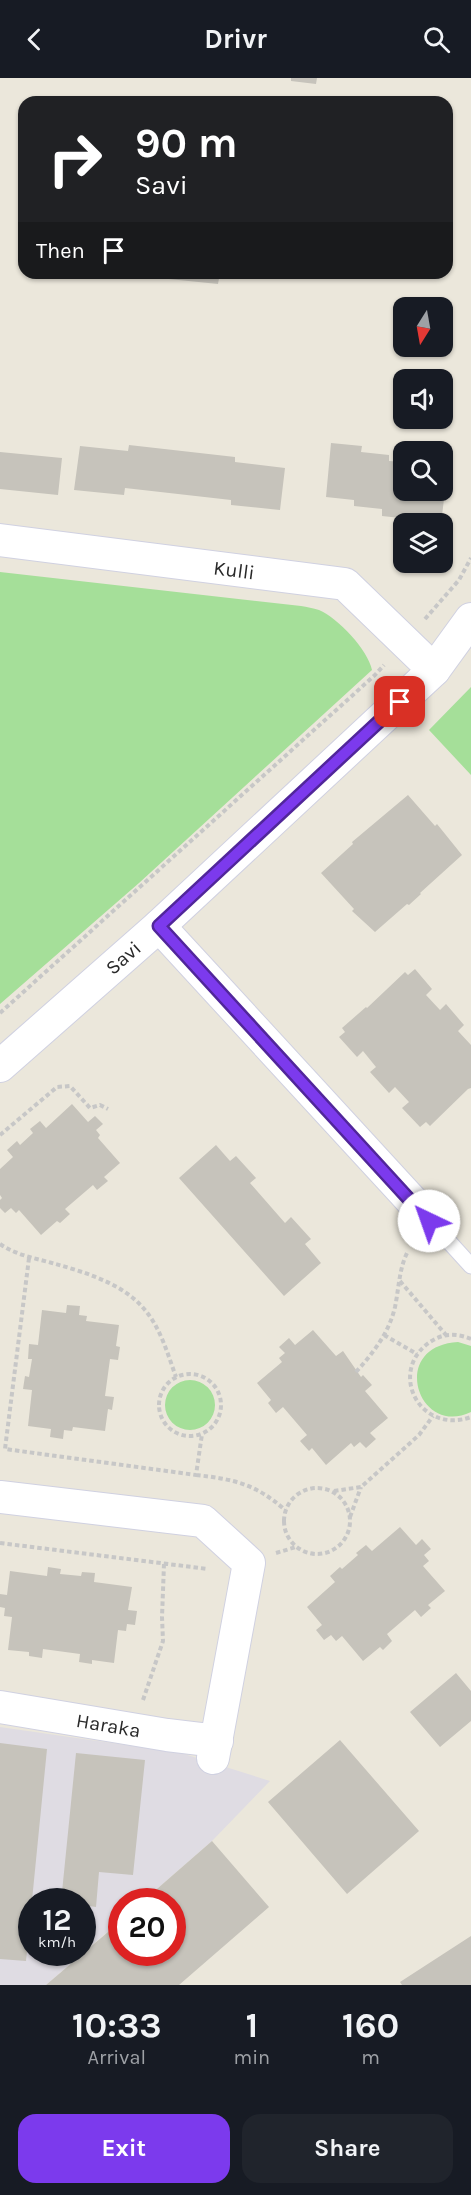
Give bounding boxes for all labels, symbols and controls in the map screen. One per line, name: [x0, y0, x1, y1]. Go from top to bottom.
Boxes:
icon: back: [18, 23, 51, 56]
text: Drivr: [204, 23, 267, 55]
icon: search: [420, 23, 453, 56]
text: 90 m: [135, 118, 238, 168]
icon: right: [36, 120, 114, 198]
text: Savi: [135, 169, 188, 201]
icon: arrive: [97, 234, 130, 267]
text: Then: [36, 238, 85, 264]
north arrow: [393, 297, 453, 357]
map controls: [393, 297, 453, 573]
button: sound: [393, 369, 453, 429]
button: search: [393, 441, 453, 501]
button: layers: [393, 513, 453, 573]
street label: Kulli: [212, 556, 256, 584]
pin: [374, 676, 425, 727]
icon: arrive: [383, 685, 416, 718]
street label: Savi: [101, 936, 145, 979]
position arrow: [397, 1189, 461, 1253]
street label: Haraka: [75, 1708, 142, 1742]
speed limit sign: 20: [108, 1888, 186, 1966]
text: 12: [43, 1902, 71, 1938]
text: km/h: [38, 1933, 76, 1951]
text: 10:33: [72, 2004, 162, 2046]
text: 1: [245, 2004, 258, 2046]
text: 160: [342, 2004, 399, 2046]
text: Arrival: [87, 2046, 146, 2069]
text: min: [233, 2046, 270, 2069]
text: m: [361, 2046, 380, 2069]
button: Exit: [18, 2114, 230, 2183]
button: Share: [242, 2114, 453, 2183]

